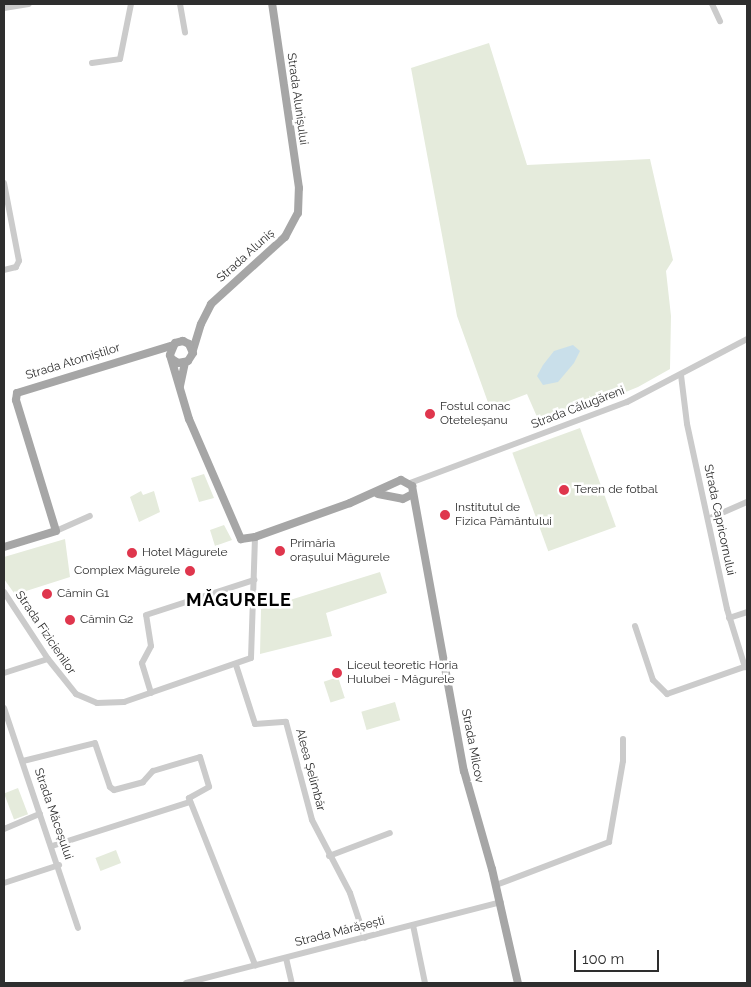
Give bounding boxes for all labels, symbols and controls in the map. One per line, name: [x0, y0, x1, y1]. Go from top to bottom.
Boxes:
street label: Strada Alunișului: [283, 52, 311, 146]
street label: Strada Aluniș: [214, 226, 278, 286]
street label: Strada Atomiștilor: [24, 341, 122, 383]
street label: Strada Călugăreni: [529, 384, 627, 432]
place label: Fostul conac Oteteleșanu: [440, 400, 511, 428]
marker: Fostul conac Oteteleșanu: [424, 408, 436, 420]
street label: Strada Capricornului: [700, 463, 738, 577]
place label: Teren de fotbal: [574, 483, 658, 497]
marker: Teren de fotbal: [558, 484, 570, 496]
place label: Institutul de Fizica Pământului: [455, 501, 552, 529]
marker: Institutul de Fizica Pământului: [439, 509, 451, 521]
place label: Primăria orașului Măgurele: [290, 537, 390, 565]
marker: Primăria orașului Măgurele: [274, 545, 286, 557]
place label: Hotel Măgurele: [142, 546, 228, 560]
marker: Hotel Măgurele: [126, 547, 138, 559]
place label: Complex Măgurele: [74, 564, 180, 578]
marker: Complex Măgurele: [184, 565, 196, 577]
place label: Cămin G1: [57, 587, 109, 601]
street label: Strada Fizicienilor: [12, 588, 78, 678]
marker: Cămin G1: [41, 588, 53, 600]
district label: MĂGURELE: [185, 589, 293, 611]
place label: Cămin G2: [80, 613, 133, 627]
marker: Cămin G2: [64, 614, 76, 626]
place label: Liceul teoretic Horia Hulubei - Măgurele: [347, 659, 458, 687]
marker: Liceul teoretic Horia Hulubei - Măgurele: [331, 667, 343, 679]
street label: Strada Milcov: [458, 708, 486, 784]
street label: Aleea Șelimbăr: [292, 727, 328, 813]
street label: Strada Măceșului: [31, 767, 75, 861]
street label: Strada Mărășești: [294, 914, 386, 950]
scale bar: [576, 940, 661, 972]
text: 100 m: [582, 950, 624, 968]

